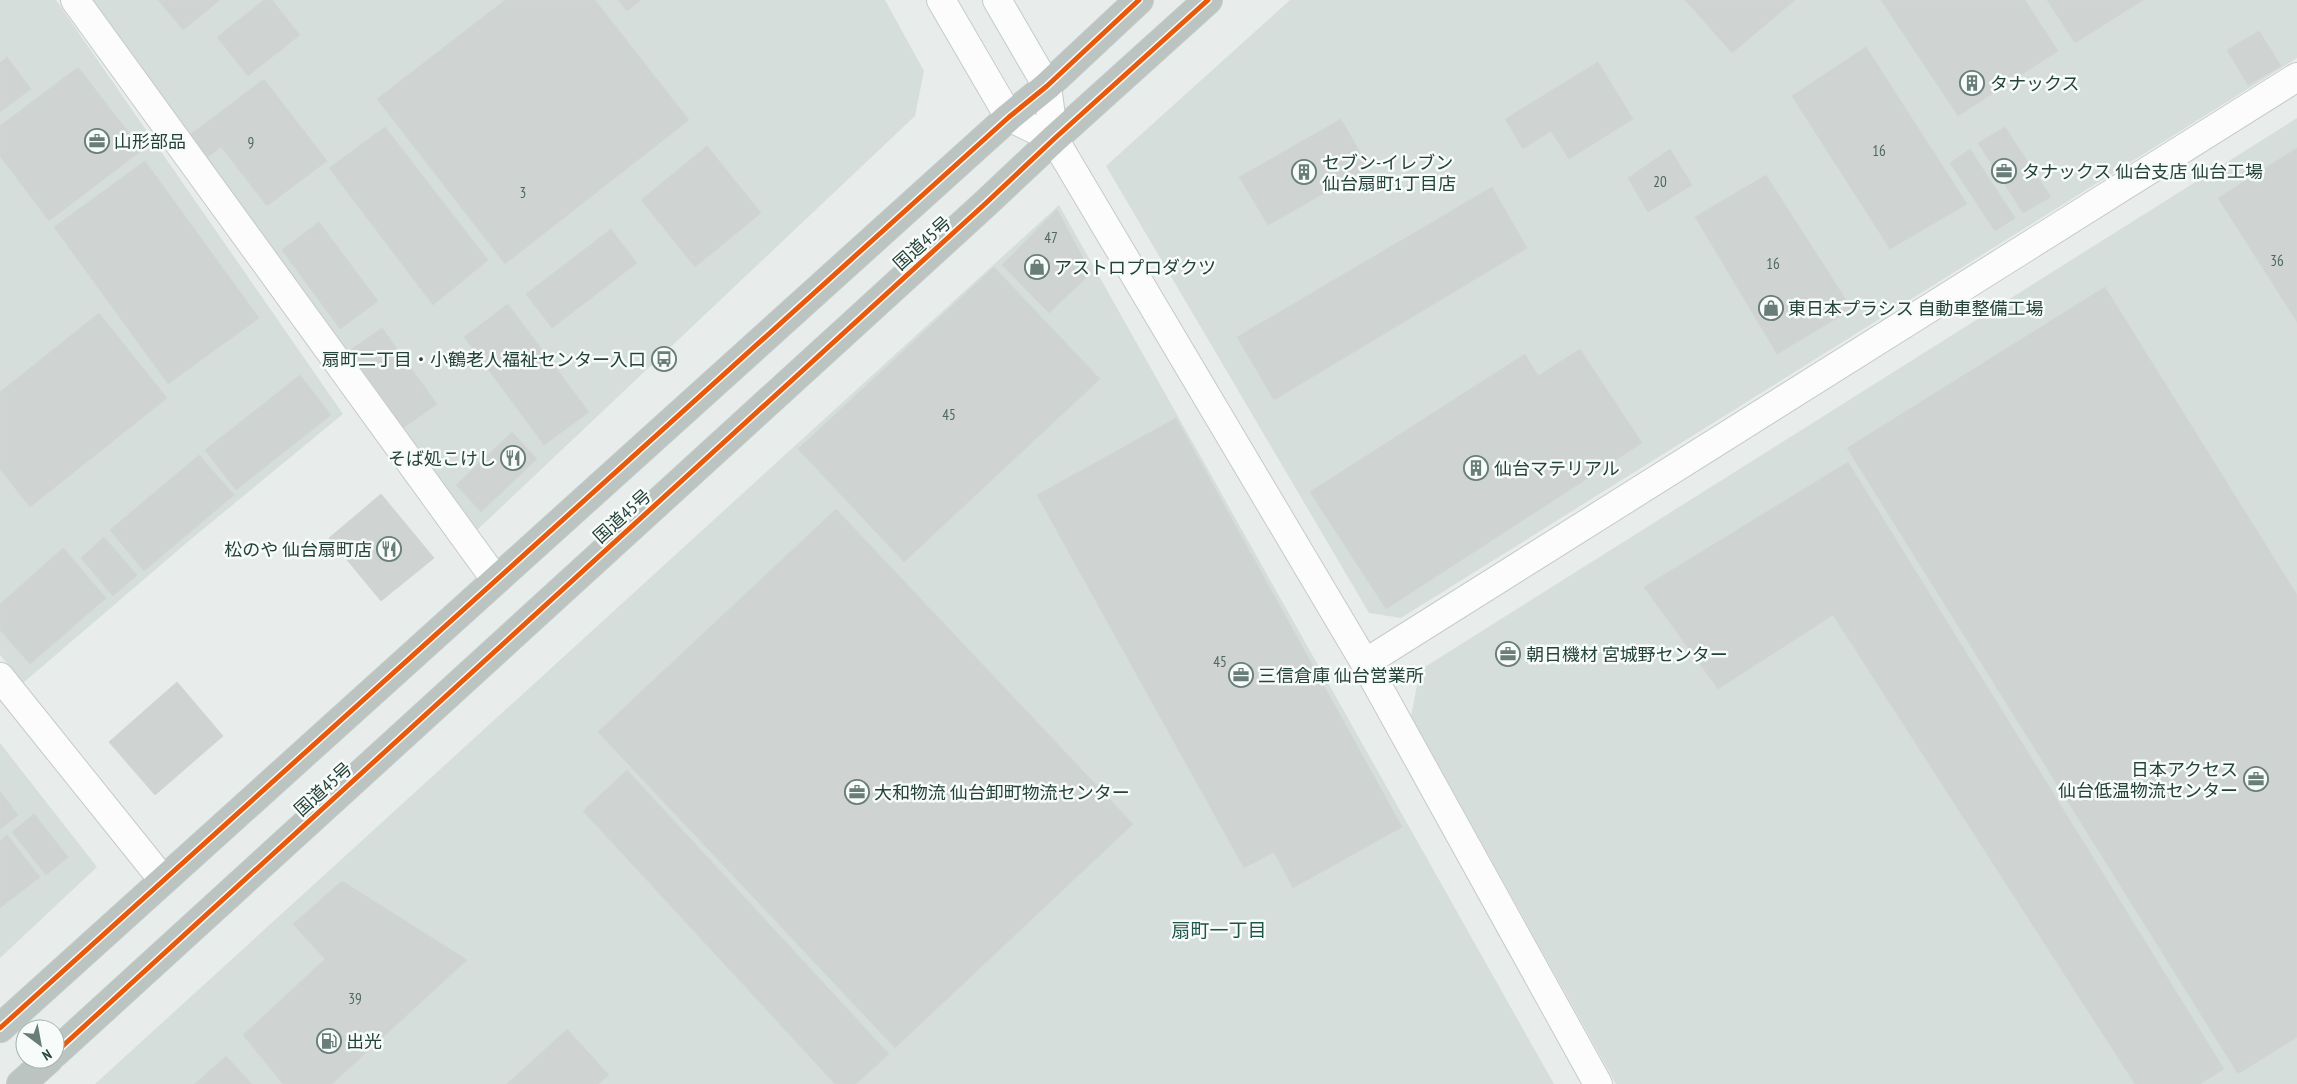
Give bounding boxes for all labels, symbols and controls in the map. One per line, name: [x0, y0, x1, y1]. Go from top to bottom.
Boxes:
building icon: タナックス: [1959, 70, 1985, 96]
place label: タナックス: [1990, 72, 2079, 95]
office icon: 山形部品: [84, 128, 110, 154]
place label: 山形部品: [114, 130, 186, 153]
house number: 9: [248, 133, 254, 152]
house number: 16: [1872, 141, 1886, 160]
place label: セブン-イレブン 仙台扇町1丁目店: [1322, 151, 1456, 195]
office icon: タナックス 仙台支店 仙台工場: [1991, 158, 2017, 184]
building icon: セブン-イレブン 仙台扇町1丁目店: [1291, 159, 1317, 185]
place label: タナックス 仙台支店 仙台工場: [2022, 160, 2263, 183]
house number: 20: [1653, 172, 1667, 191]
house number: 3: [520, 183, 526, 202]
street label: 国道45号: [888, 211, 956, 275]
house number: 47: [1044, 228, 1058, 247]
house number: 36: [2270, 251, 2284, 270]
shop icon: アストロプロダクツ: [1024, 254, 1050, 280]
house number: 16: [1766, 254, 1780, 273]
place label: アストロプロダクツ: [1054, 256, 1216, 279]
shop icon: 東日本プラシス 自動車整備工場: [1758, 295, 1784, 321]
place label: 東日本プラシス 自動車整備工場: [1788, 297, 2043, 320]
bus stop icon: 扇町二丁目・小鶴老人福祉センター入口: [651, 346, 677, 372]
place label: 扇町二丁目・小鶴老人福祉センター入口: [322, 348, 646, 371]
house number: 45: [942, 405, 956, 424]
restaurant icon: そば処こけし: [500, 445, 526, 471]
place label: そば処こけし: [388, 447, 496, 470]
building icon: 仙台マテリアル: [1463, 455, 1489, 481]
place label: 仙台マテリアル: [1494, 457, 1620, 480]
street label: 国道45号: [588, 484, 656, 548]
restaurant icon: 松のや 仙台扇町店: [376, 536, 402, 562]
place label: 松のや 仙台扇町店: [224, 538, 372, 561]
office icon: 朝日機材 宮城野センター: [1495, 641, 1521, 667]
place label: 朝日機材 宮城野センター: [1526, 643, 1728, 666]
house number: 45: [1213, 652, 1227, 671]
office icon: 三信倉庫 仙台営業所: [1228, 662, 1254, 688]
place label: 三信倉庫 仙台営業所: [1258, 664, 1424, 687]
street label: 国道45号: [289, 757, 357, 821]
place label: 日本アクセス 仙台低温物流センター: [2058, 758, 2238, 802]
office icon: 日本アクセス 仙台低温物流センター: [2243, 766, 2269, 792]
office icon: 大和物流 仙台卸町物流センター: [844, 779, 870, 805]
place label: 大和物流 仙台卸町物流センター: [874, 781, 1130, 804]
district label: 扇町一丁目: [1171, 918, 1267, 942]
house number: 39: [348, 989, 362, 1008]
north arrow: [15, 1019, 65, 1069]
fuel station icon: 出光: [316, 1028, 342, 1054]
place label: 出光: [346, 1030, 382, 1053]
text: N: [39, 1045, 55, 1065]

